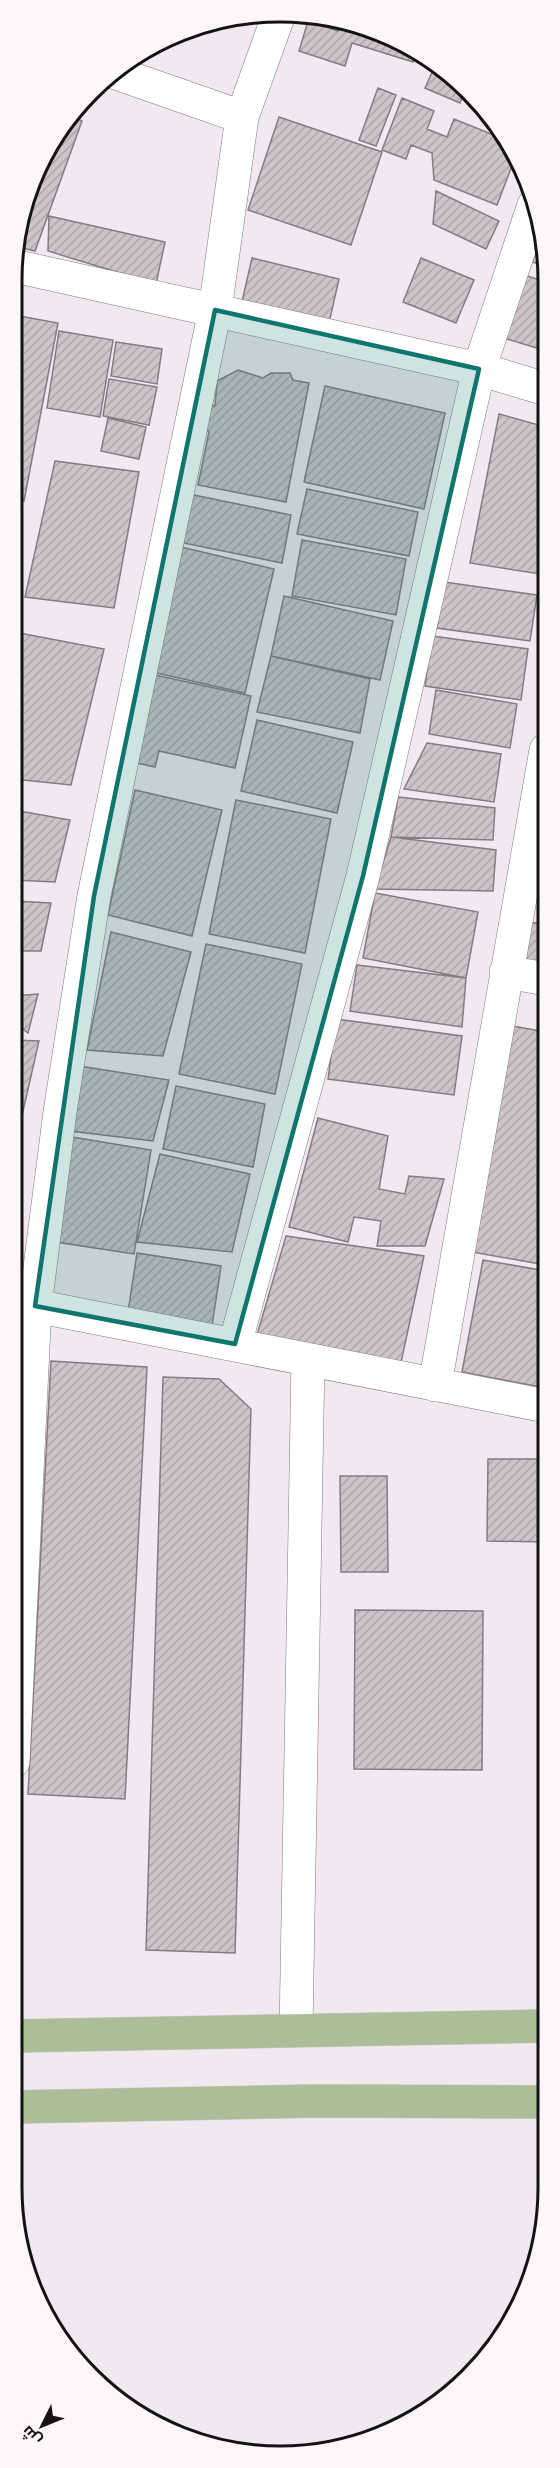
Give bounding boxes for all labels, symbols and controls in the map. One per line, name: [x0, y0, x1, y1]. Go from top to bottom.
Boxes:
north arrow: [12, 2396, 72, 2456]
text: ش: [16, 2421, 47, 2451]

